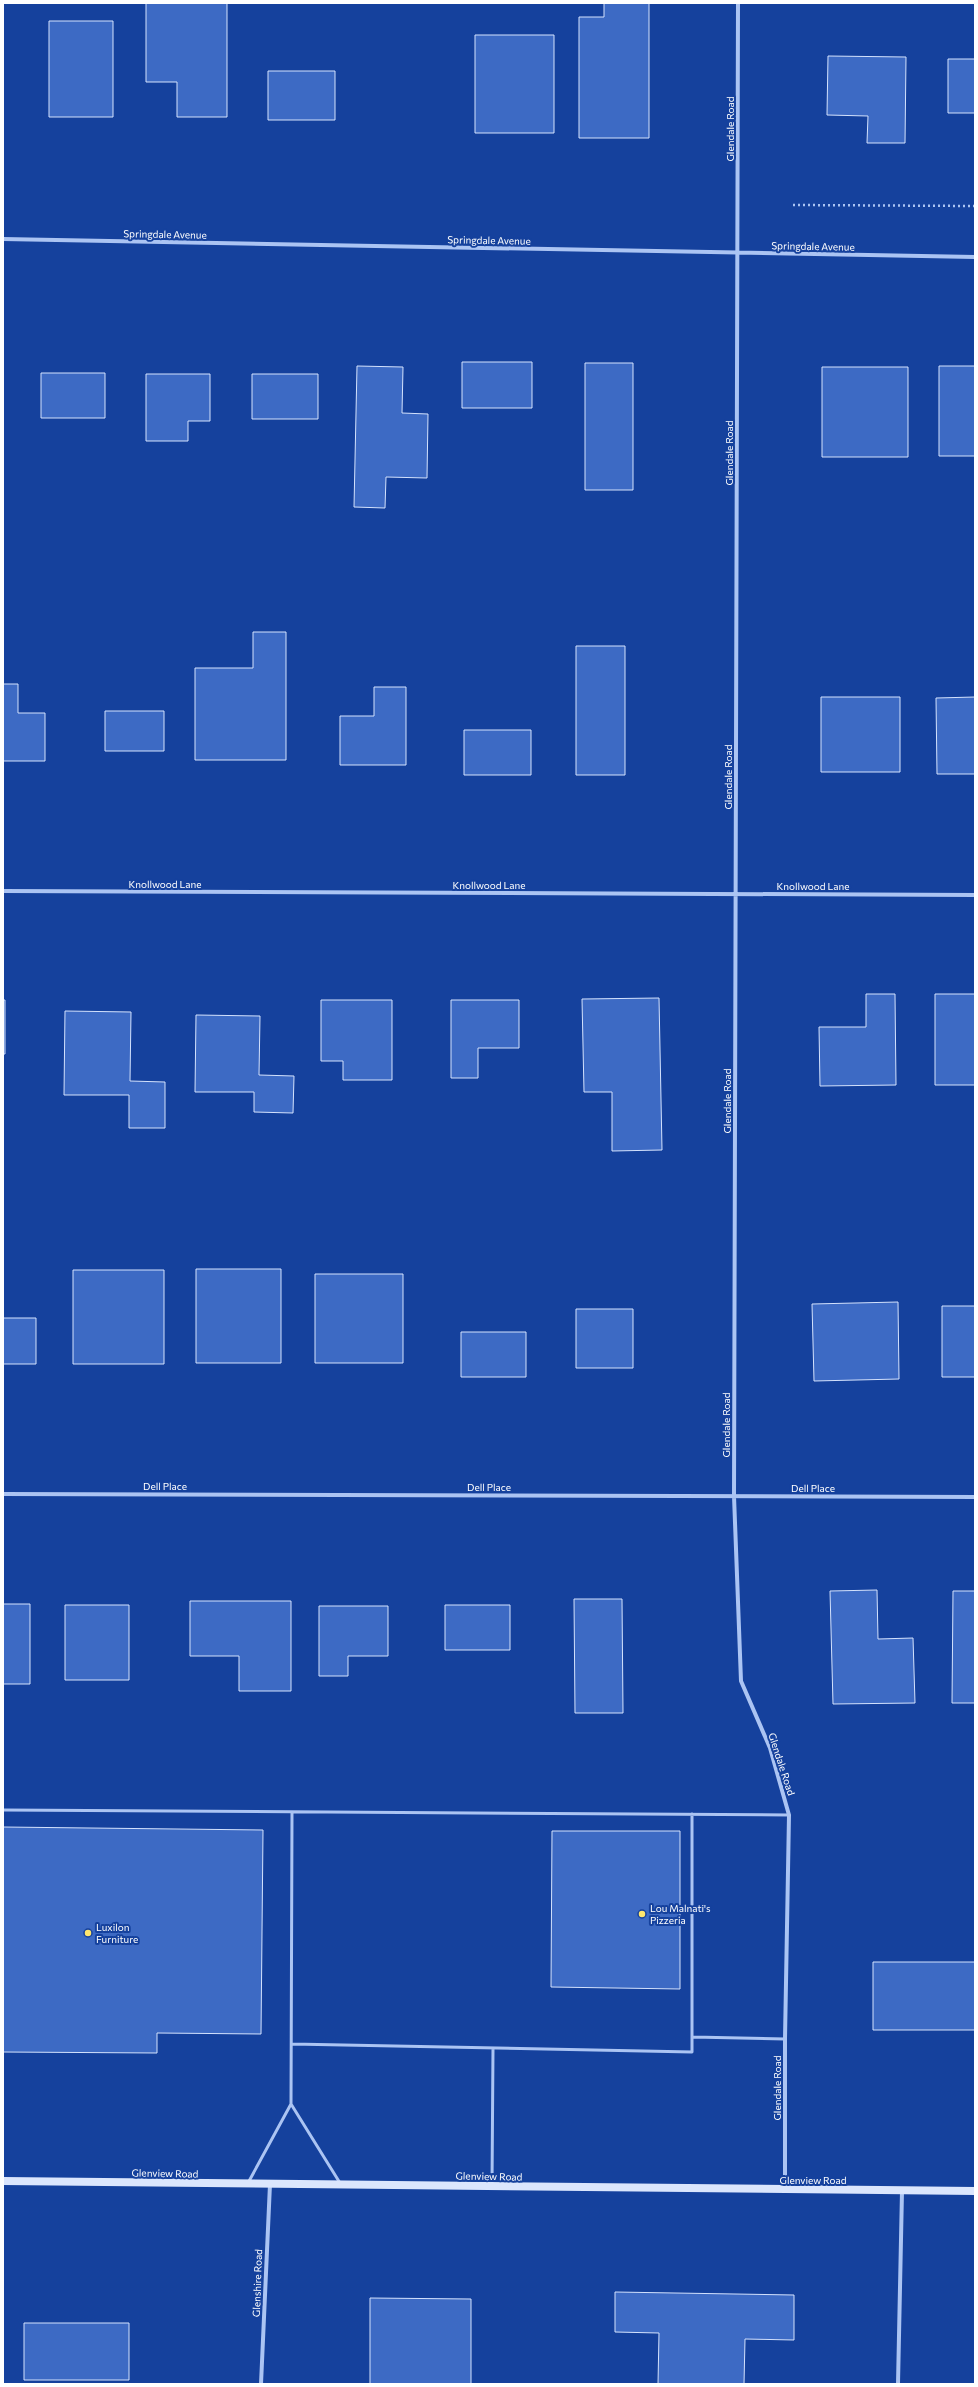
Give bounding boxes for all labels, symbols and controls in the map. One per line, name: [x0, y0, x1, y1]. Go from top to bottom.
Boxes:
street label: Glendale Road: [724, 96, 736, 161]
street label: Springdale Avenue: [123, 227, 207, 241]
street label: Springdale Avenue: [447, 233, 531, 247]
street label: Springdale Avenue: [771, 239, 855, 253]
street label: Glendale Road: [723, 420, 735, 485]
street label: Glendale Road: [722, 744, 734, 809]
street label: Knollwood Lane: [129, 878, 201, 890]
street label: Knollwood Lane: [453, 879, 525, 891]
street label: Knollwood Lane: [777, 880, 849, 892]
street label: Glendale Road: [721, 1068, 733, 1133]
street label: Glendale Road: [720, 1392, 732, 1457]
street label: Dell Place: [143, 1480, 187, 1492]
street label: Dell Place: [467, 1481, 511, 1493]
street label: Dell Place: [791, 1482, 835, 1494]
street label: Glendale Road: [766, 1731, 798, 1797]
place label: Lou Malnati's Pizzeria: [650, 1902, 711, 1926]
marker: Lou Malnati's Pizzeria: [637, 1909, 647, 1919]
place label: Luxilon Furniture: [96, 1921, 138, 1945]
marker: Luxilon Furniture: [83, 1928, 93, 1938]
street label: Glendale Road: [771, 2055, 783, 2120]
street label: Glenview Road: [131, 2166, 199, 2180]
street label: Glenview Road: [455, 2169, 523, 2183]
street label: Glenview Road: [780, 2174, 847, 2186]
street label: Glenshire Road: [250, 2249, 264, 2317]

